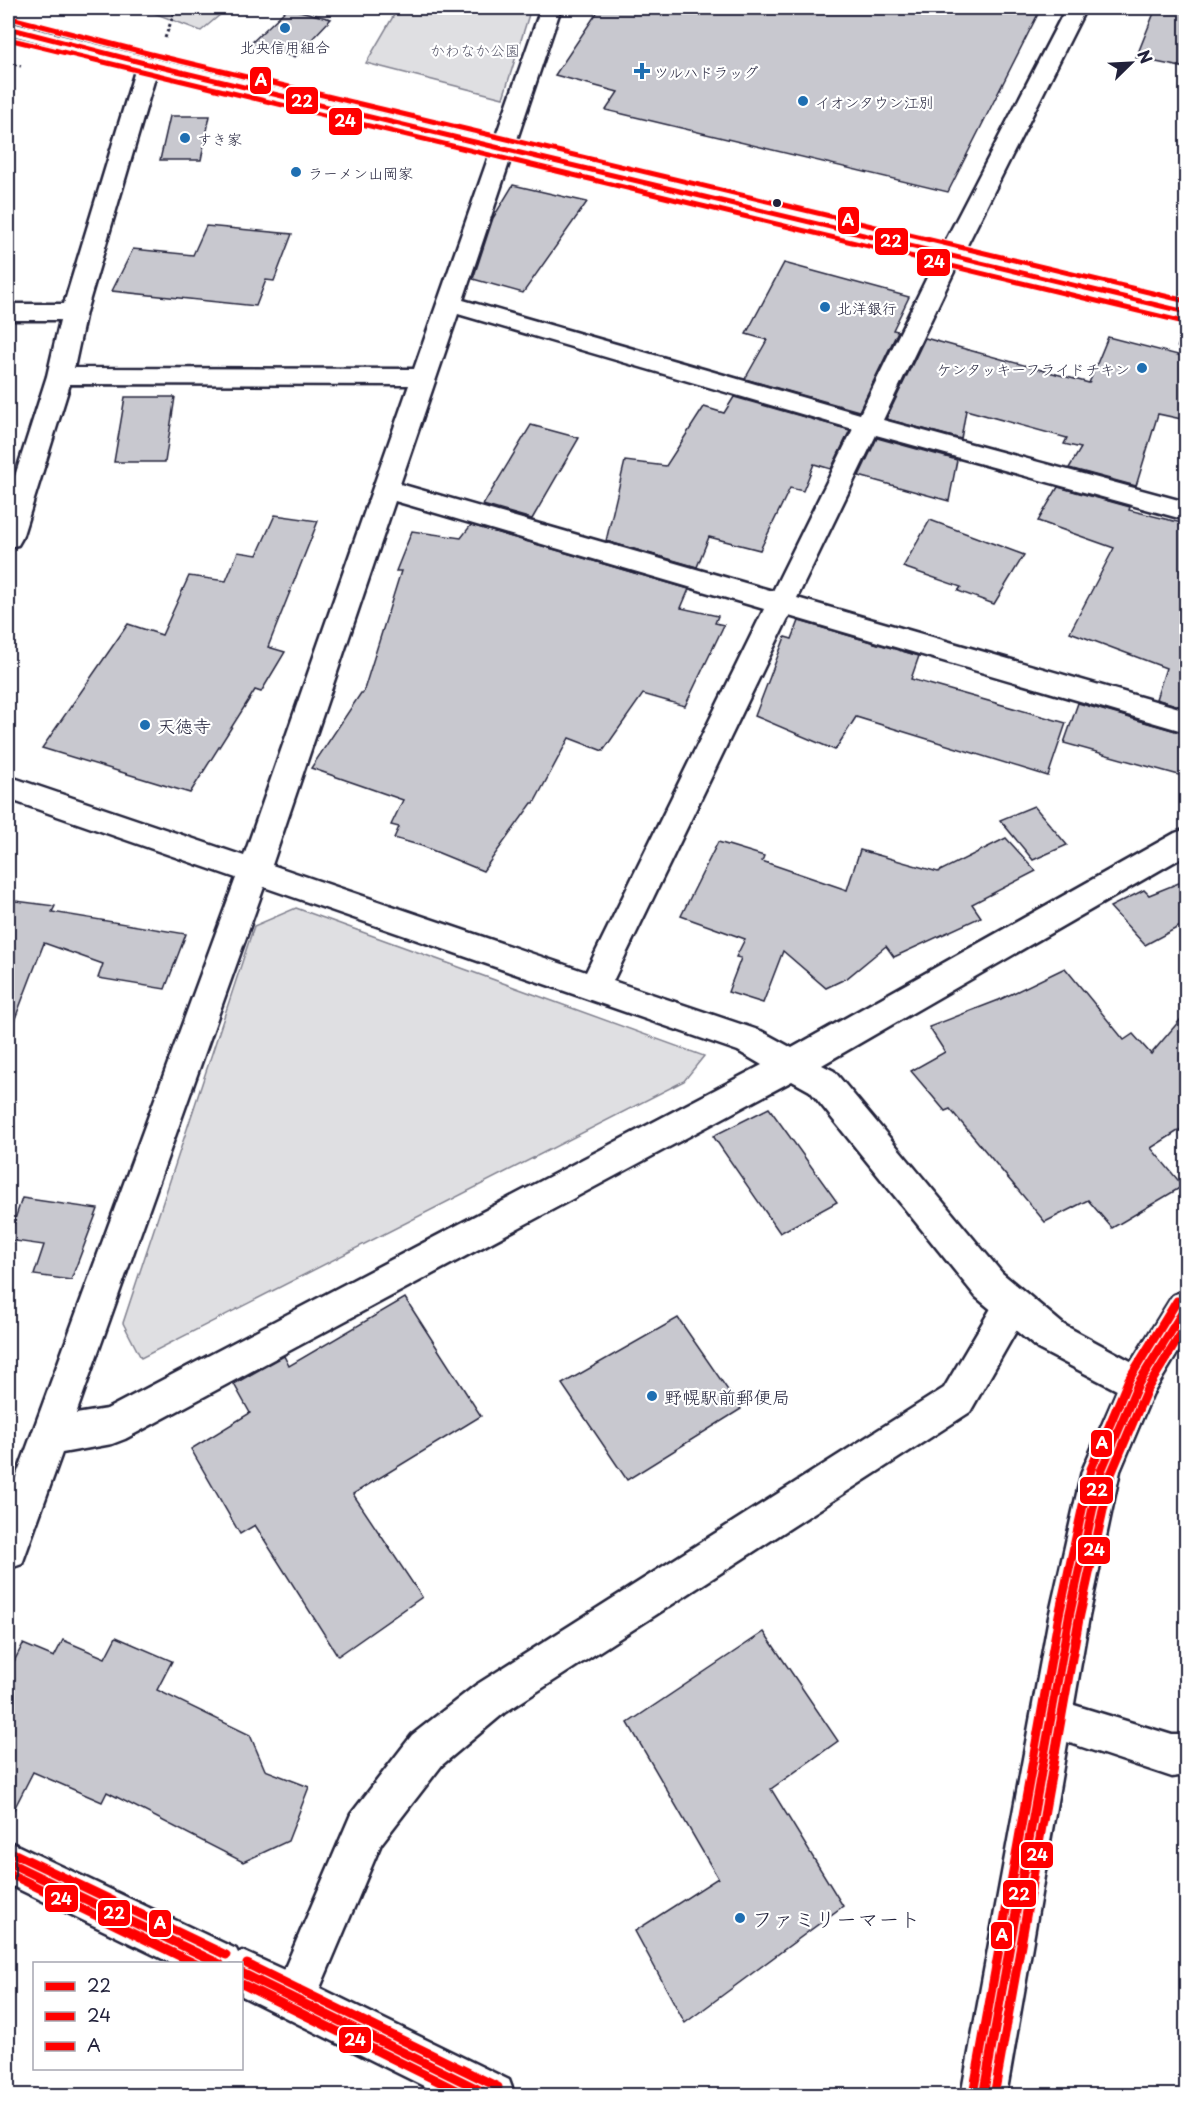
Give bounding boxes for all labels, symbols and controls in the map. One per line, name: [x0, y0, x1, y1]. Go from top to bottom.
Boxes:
marker: 北央信用組合: [278, 21, 292, 35]
north arrow: [1101, 33, 1161, 93]
place label: 北央信用組合: [240, 35, 330, 58]
park label: かわなか公園: [430, 38, 520, 61]
text: N: [1132, 46, 1159, 67]
place label: ツルハドラッグ: [654, 60, 758, 83]
marker: ツルハドラッグ: [635, 64, 649, 78]
line badge: A: [249, 66, 272, 95]
text: A: [255, 67, 268, 91]
line badge: 22: [285, 86, 319, 115]
text: 22: [291, 88, 313, 112]
place label: イオンタウン江別: [815, 90, 934, 113]
marker: イオンタウン江別: [796, 94, 810, 108]
line badge: 24: [328, 107, 363, 136]
text: 24: [334, 108, 356, 132]
place label: すき家: [197, 127, 242, 150]
marker: すき家: [178, 131, 192, 145]
place label: ラーメン山岡家: [308, 161, 413, 184]
marker: ラーメン山岡家: [289, 165, 303, 179]
unlabelled marker: [771, 197, 783, 209]
line badge: A: [837, 206, 860, 235]
text: A: [842, 207, 855, 231]
line badge: 22: [874, 227, 909, 256]
text: 22: [880, 228, 902, 252]
line badge: 24: [916, 248, 951, 277]
text: 24: [923, 249, 945, 273]
place label: 北洋銀行: [837, 296, 897, 319]
marker: 北洋銀行: [818, 300, 832, 314]
place label: ケンタッキーフライドチキン: [937, 357, 1130, 380]
marker: ケンタッキーフライドチキン: [1135, 361, 1149, 375]
place label: 天徳寺: [157, 712, 211, 739]
marker: 天徳寺: [138, 718, 152, 732]
place label: 野幌駅前郵便局: [664, 1383, 790, 1410]
marker: 野幌駅前郵便局: [645, 1389, 659, 1403]
line badge: A: [1090, 1429, 1113, 1458]
text: A: [1096, 1430, 1109, 1454]
line badge: 22: [1079, 1476, 1114, 1505]
text: 22: [1086, 1477, 1108, 1501]
line badge: 24: [1077, 1536, 1111, 1565]
text: 24: [1083, 1537, 1105, 1561]
line badge: 24: [1020, 1841, 1054, 1869]
text: 24: [1026, 1842, 1048, 1866]
line badge: 22: [1002, 1879, 1037, 1908]
text: 22: [1008, 1881, 1030, 1905]
line badge: 24: [44, 1884, 79, 1913]
text: 24: [50, 1886, 72, 1910]
line badge: 22: [97, 1899, 131, 1927]
text: 22: [103, 1900, 125, 1924]
place label: ファミリーマート: [752, 1902, 920, 1934]
line badge: A: [148, 1909, 172, 1938]
text: A: [154, 1910, 167, 1934]
marker: ファミリーマート: [733, 1911, 747, 1925]
line badge: A: [990, 1921, 1013, 1950]
text: A: [996, 1922, 1009, 1946]
legend: [33, 1962, 243, 2070]
text: 22: [87, 1971, 111, 1998]
text: 24: [87, 2001, 111, 2028]
line badge: 24: [338, 2026, 372, 2054]
text: 24: [344, 2027, 366, 2051]
text: A: [87, 2031, 101, 2058]

